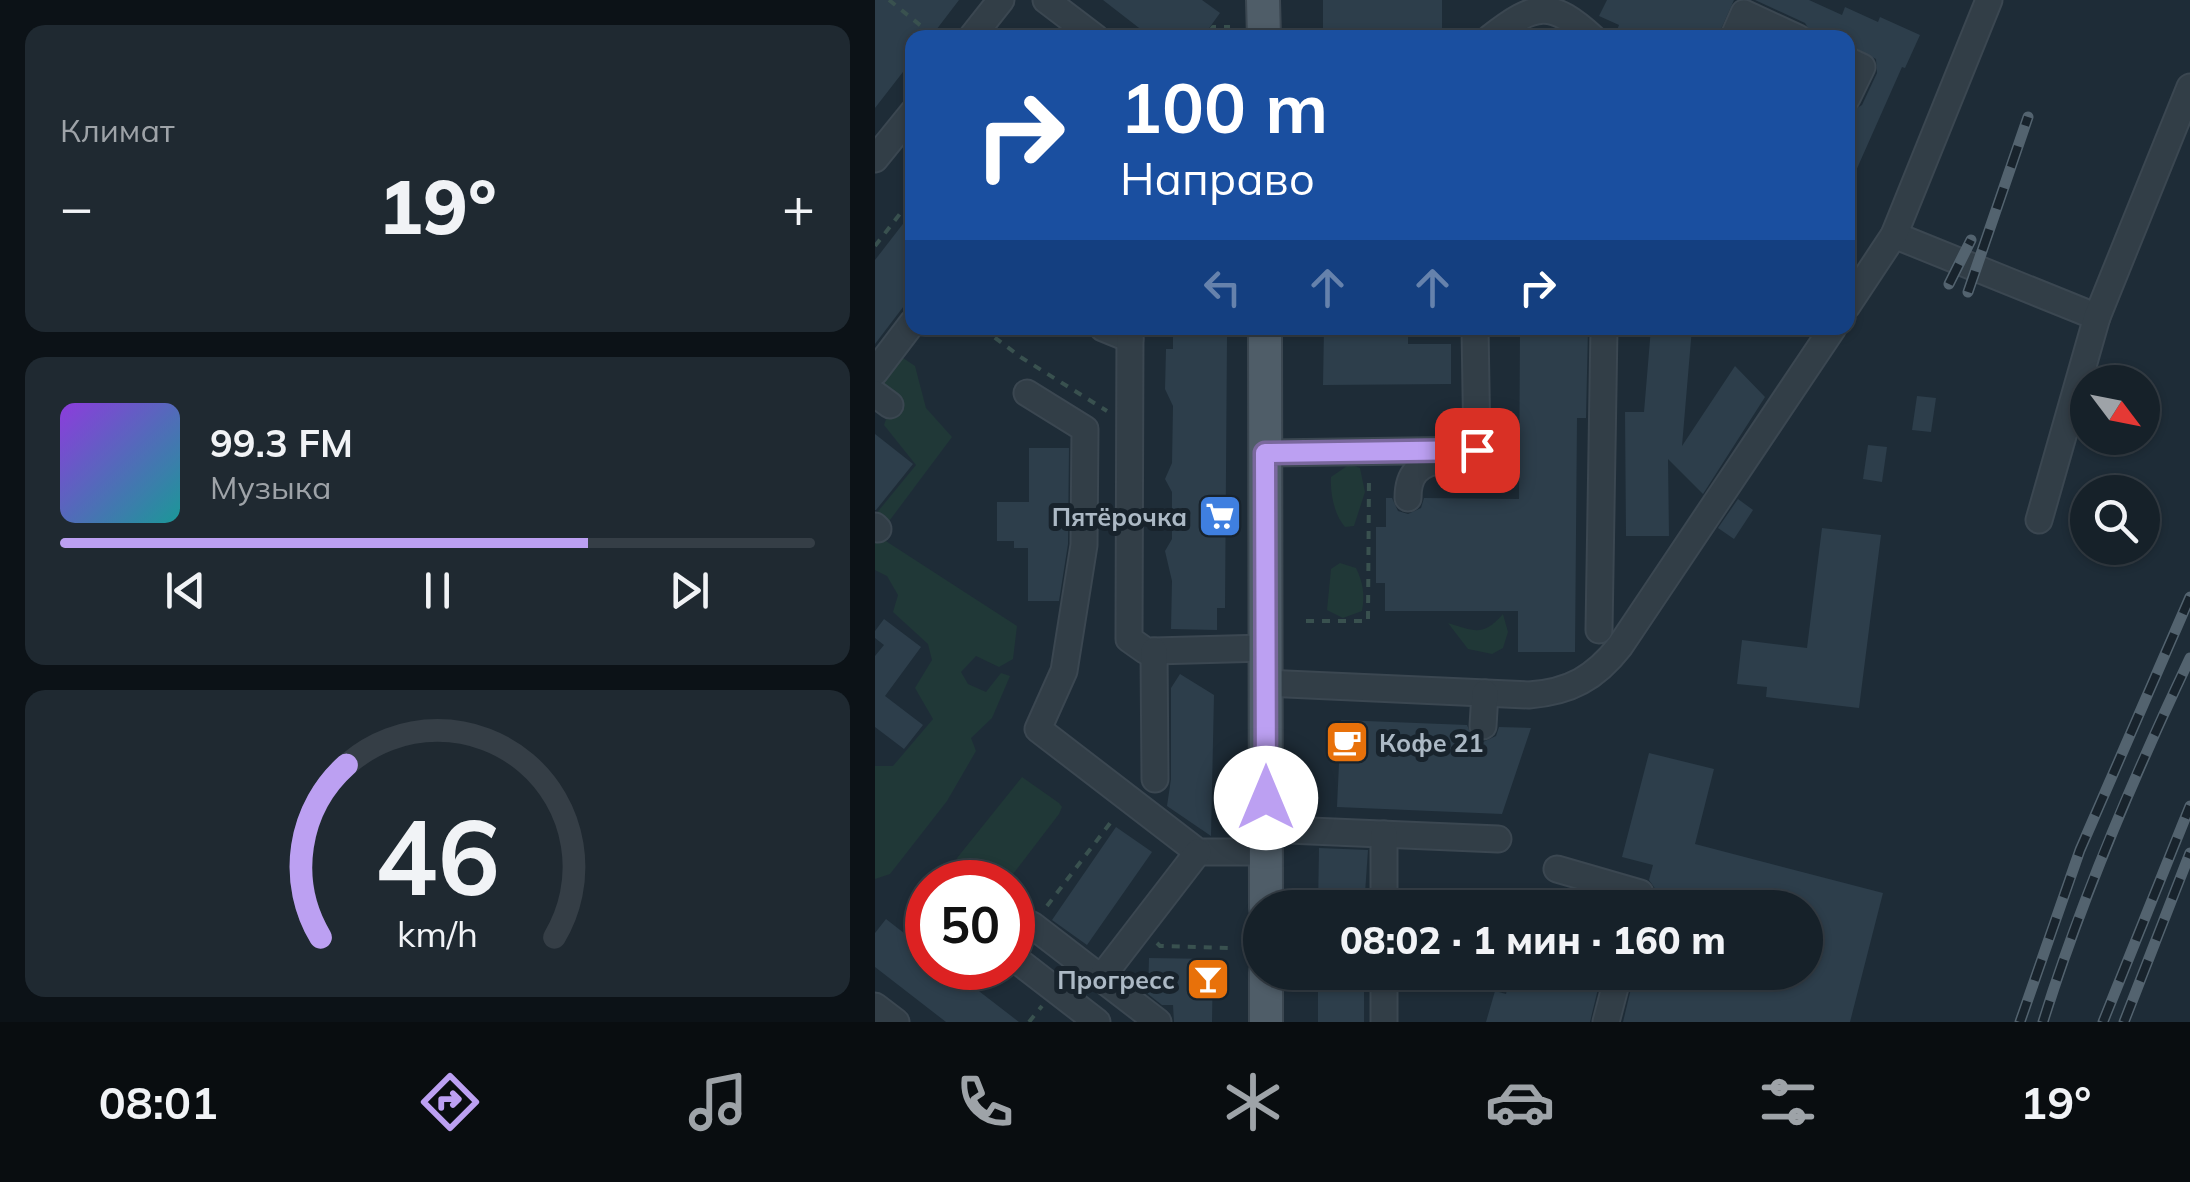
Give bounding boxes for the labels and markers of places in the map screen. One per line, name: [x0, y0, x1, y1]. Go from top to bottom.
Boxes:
pin: [1435, 408, 1520, 493]
supermarket icon: Пятёрочка: [1197, 493, 1243, 539]
place label: Пятёрочка: [1052, 501, 1187, 532]
cafe icon: Кофе 21: [1324, 719, 1370, 765]
place label: Кофе 21: [1379, 727, 1484, 758]
bar icon: Прогресс: [1185, 956, 1231, 1002]
place label: Прогресс: [1057, 964, 1175, 995]

